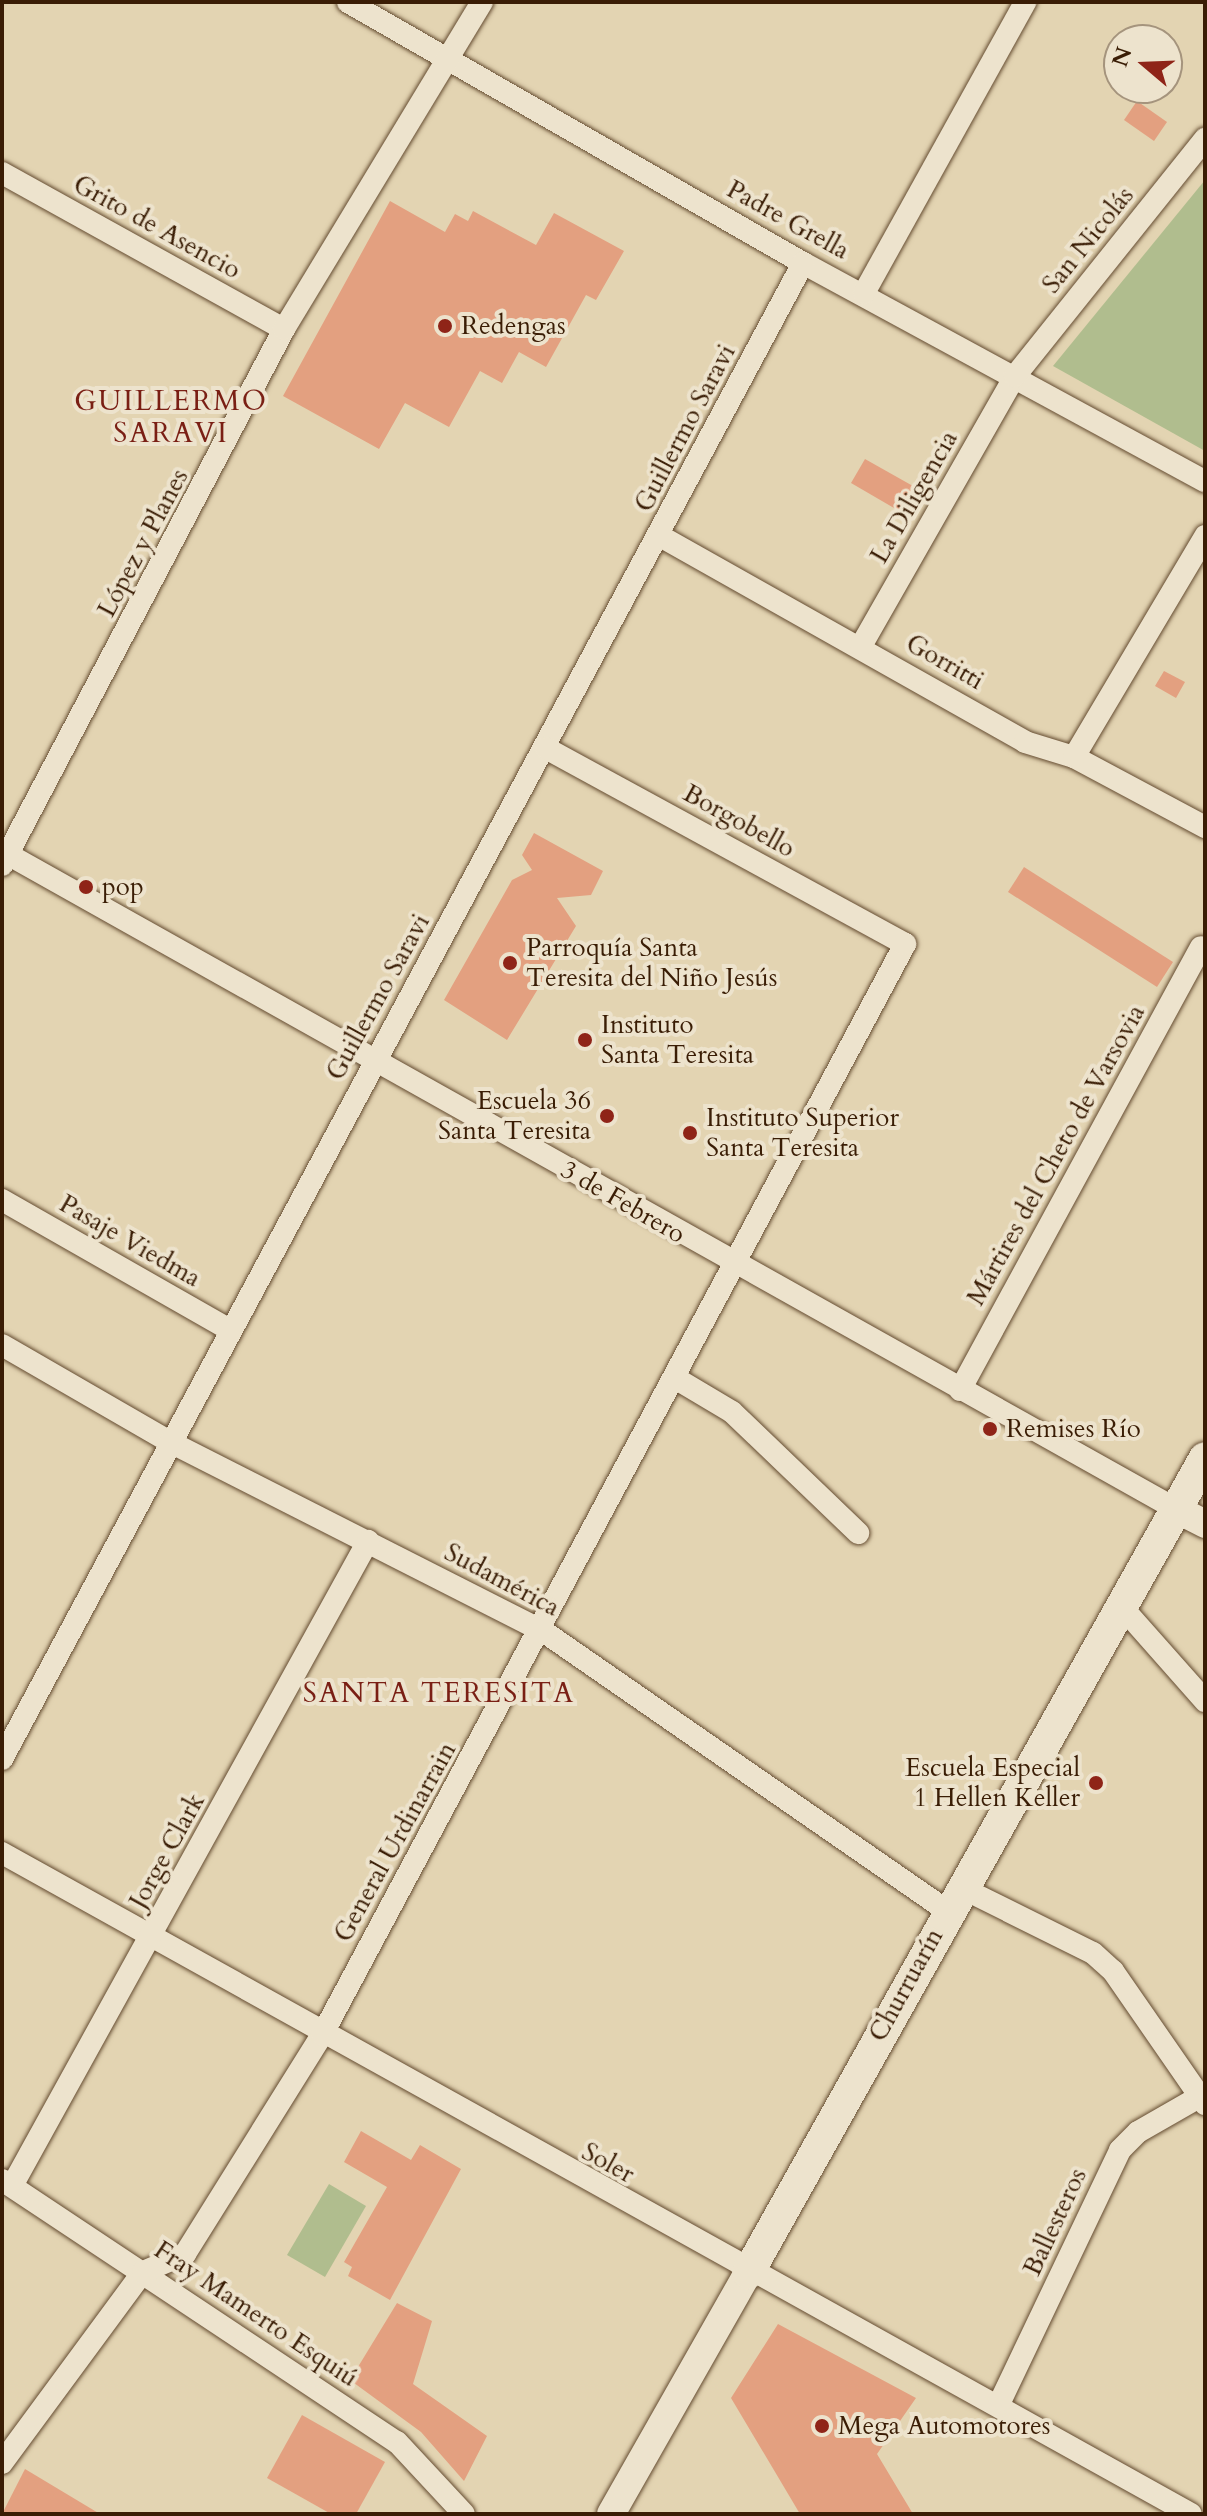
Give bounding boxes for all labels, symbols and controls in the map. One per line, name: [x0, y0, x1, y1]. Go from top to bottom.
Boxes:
north arrow: [1103, 24, 1183, 104]
text: N: [1105, 43, 1139, 71]
street label: Grito de Asencio: [68, 168, 246, 286]
street label: Padre Grella: [721, 174, 855, 266]
street label: San Nicolás: [1036, 180, 1140, 300]
place label: Redengas: [461, 310, 566, 342]
marker: Redengas: [436, 317, 454, 335]
street label: Guillermo Saravi: [628, 339, 742, 517]
district label: GUILLERMO SARAVI: [74, 384, 268, 450]
street label: La Diligencia: [864, 425, 964, 569]
street label: López y Planes: [91, 464, 195, 622]
street label: Gorritti: [901, 627, 989, 697]
street label: Borgobello: [678, 778, 800, 864]
place label: pop: [102, 871, 144, 903]
marker: pop: [77, 878, 95, 896]
street label: Guillermo Saravi: [319, 908, 437, 1086]
place label: Parroquía Santa Teresita del Niño Jesús: [526, 932, 777, 994]
marker: Parroquía Santa Teresita del Niño Jesús: [501, 954, 519, 972]
street label: Mártires del Cheto de Varsovia: [960, 999, 1152, 1311]
place label: Instituto Santa Teresita: [601, 1009, 754, 1070]
marker: Instituto Santa Teresita: [576, 1031, 594, 1049]
place label: Escuela 36 Santa Teresita: [438, 1085, 591, 1146]
place label: Instituto Superior Santa Teresita: [706, 1102, 899, 1164]
marker: Escuela 36 Santa Teresita: [598, 1107, 616, 1125]
marker: Instituto Superior Santa Teresita: [681, 1124, 699, 1142]
street label: 3 de Febrero: [555, 1154, 691, 1250]
street label: Pasaje Viedma: [54, 1188, 206, 1294]
place label: Remises Río: [1006, 1413, 1141, 1445]
marker: Remises Río: [981, 1420, 999, 1438]
street label: Sudamérica: [439, 1537, 565, 1623]
district label: SANTA TERESITA: [303, 1676, 575, 1710]
street label: General Urdinarrain: [327, 1737, 463, 1947]
place label: Escuela Especial 1 Hellen Keller: [905, 1752, 1080, 1814]
marker: Escuela Especial 1 Hellen Keller: [1087, 1774, 1105, 1792]
street label: Jorge Clark: [123, 1788, 211, 1914]
street label: Churruarín: [862, 1923, 950, 2047]
street label: Soler: [576, 2136, 640, 2190]
street label: Ballesteros: [1017, 2163, 1093, 2281]
street label: Fray Mamerto Esquiú: [148, 2234, 364, 2394]
place label: Mega Automotores: [838, 2410, 1050, 2442]
marker: Mega Automotores: [813, 2417, 831, 2435]

